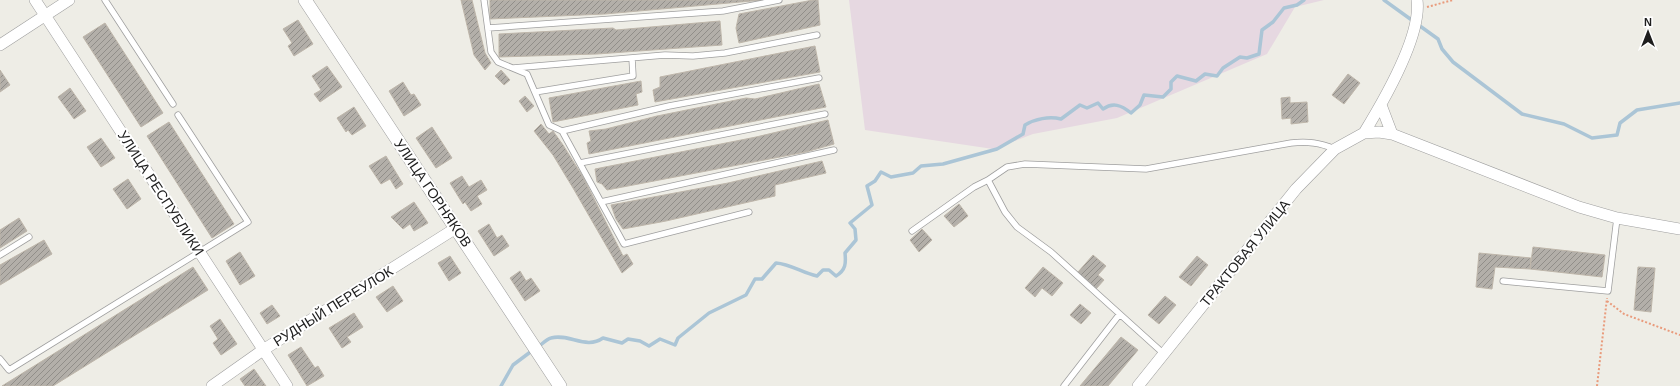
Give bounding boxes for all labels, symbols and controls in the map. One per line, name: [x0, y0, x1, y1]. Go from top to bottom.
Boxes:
north arrow: [1628, 12, 1668, 52]
text: N: [1644, 16, 1652, 28]
street label: УЛИЦА РЕСПУБЛИКИ: [115, 128, 207, 258]
street label: УЛИЦА ГОРНЯКОВ: [391, 136, 475, 250]
street label: ТРАКТОВАЯ УЛИЦА: [1197, 196, 1293, 310]
street label: РУДНЫЙ ПЕРЕУЛОК: [270, 261, 396, 349]

